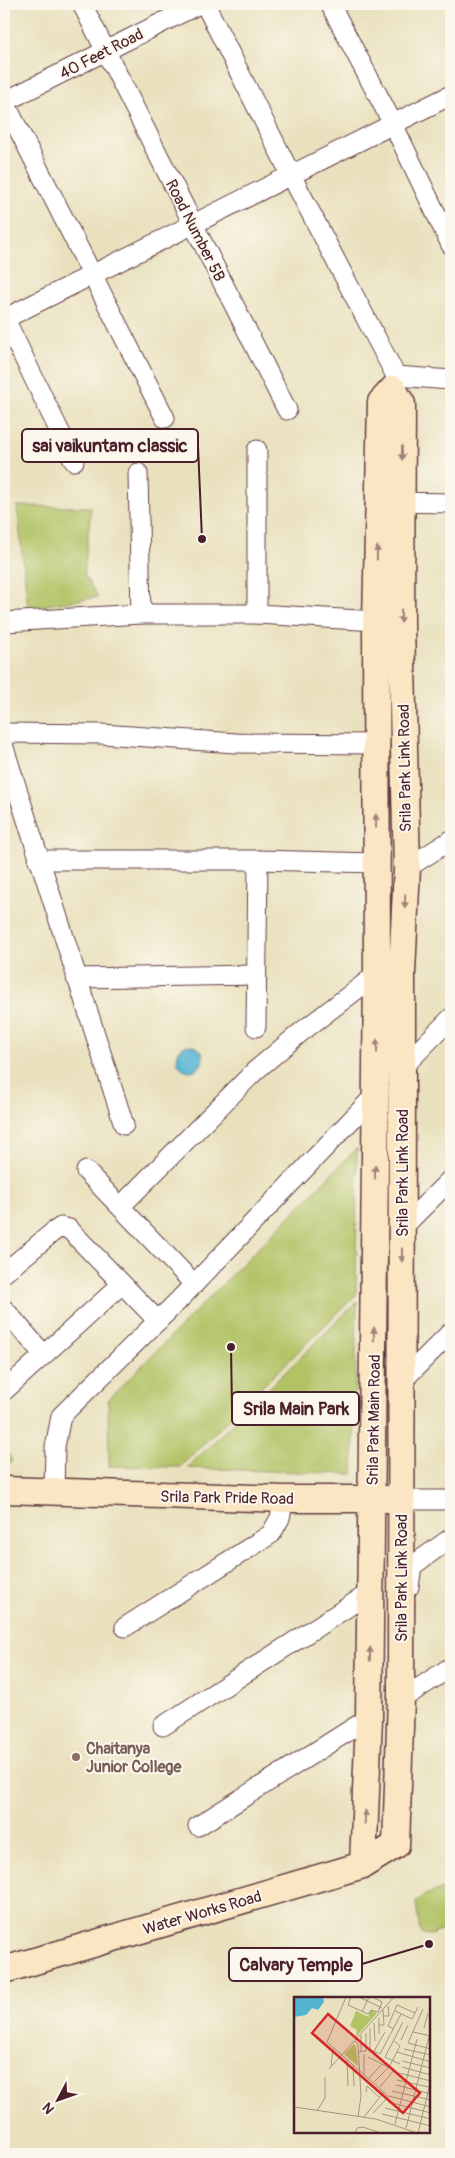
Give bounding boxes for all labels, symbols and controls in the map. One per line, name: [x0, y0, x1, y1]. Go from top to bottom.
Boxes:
street label: 40 Feet Road: [56, 24, 147, 84]
street label: Road Number 5B: [161, 176, 229, 285]
callout: sai vaikuntam classic: [22, 429, 198, 462]
text: sai vaikuntam classic: [32, 435, 188, 458]
one-way arrow: [398, 445, 406, 461]
one-way arrow: [373, 545, 381, 561]
one-way arrow: [397, 608, 405, 624]
street label: Srila Park Link Road: [394, 704, 416, 832]
one-way arrow: [372, 812, 380, 828]
one-way arrow: [401, 893, 409, 909]
one-way arrow: [373, 1038, 381, 1054]
street label: Srila Park Link Road: [393, 1109, 413, 1237]
one-way arrow: [371, 1164, 379, 1180]
one-way arrow: [398, 1248, 406, 1264]
one-way arrow: [370, 1326, 378, 1342]
street label: Srila Park Main Road: [363, 1354, 385, 1486]
callout: Srila Main Park: [232, 1392, 359, 1425]
text: Srila Main Park: [243, 1398, 350, 1421]
street label: Srila Park Pride Road: [160, 1487, 294, 1509]
street label: Srila Park Link Road: [392, 1514, 412, 1642]
one-way arrow: [366, 1646, 374, 1662]
place label: Chaitanya Junior College: [86, 1739, 182, 1777]
marker: Chaitanya Junior College: [70, 1751, 82, 1763]
one-way arrow: [361, 1808, 369, 1824]
street label: Water Works Road: [141, 1886, 264, 1939]
callout: Calvary Temple: [229, 1948, 362, 1981]
text: Calvary Temple: [239, 1954, 354, 1977]
inset map: [294, 1997, 430, 2133]
north arrow: [32, 2076, 82, 2126]
text: N: [39, 2099, 58, 2117]

